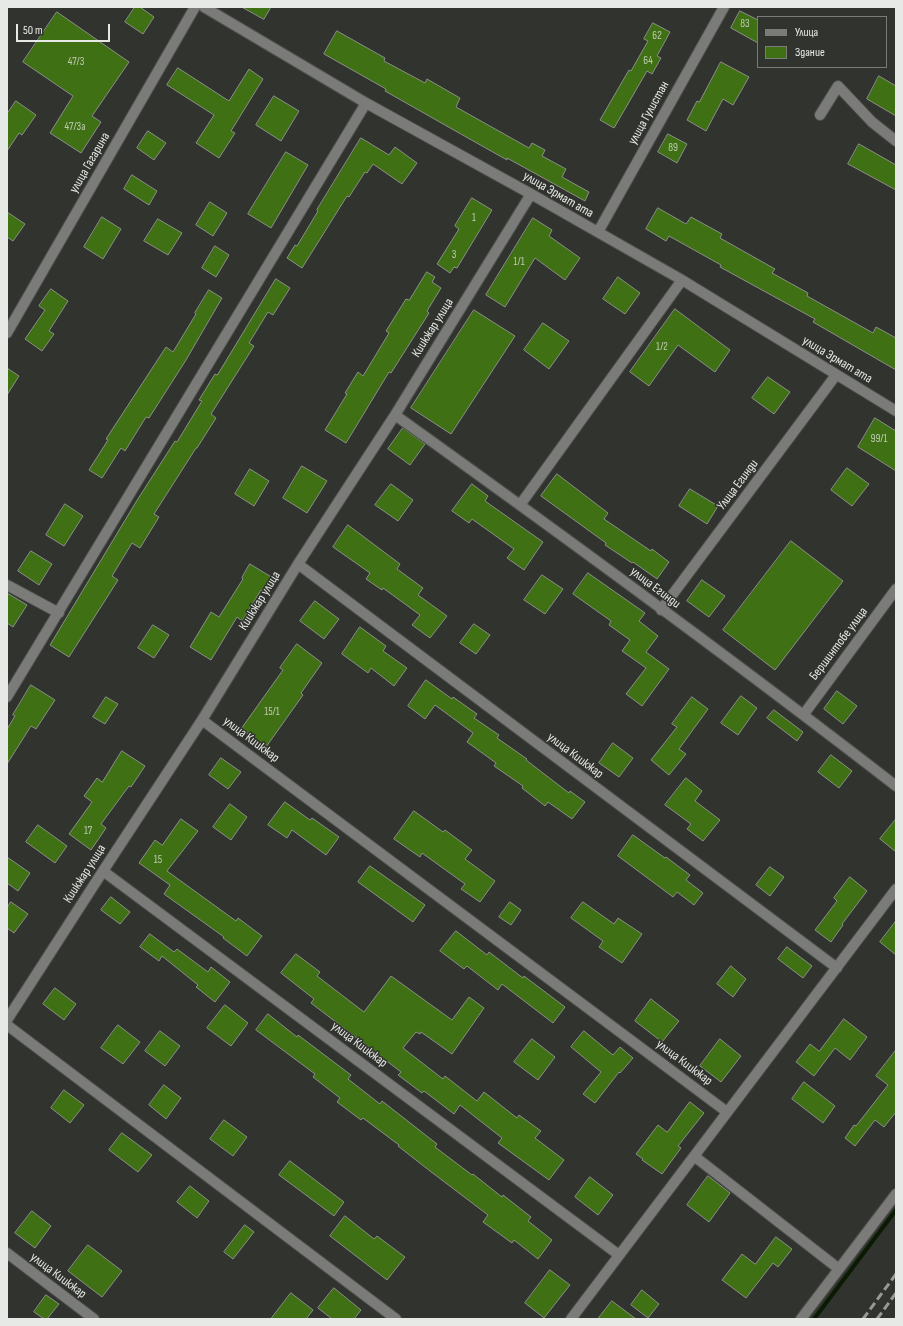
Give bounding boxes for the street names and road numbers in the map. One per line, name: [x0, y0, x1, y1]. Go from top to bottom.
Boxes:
street label: улица Гулистан: [625, 79, 673, 147]
street label: улица Гагарина: [66, 130, 114, 196]
street label: улица Эрмат ата: [520, 169, 596, 221]
street label: Киикжар улица: [409, 296, 457, 360]
street label: улица Эрмат ата: [799, 333, 875, 387]
street label: Улица Егинди: [714, 457, 762, 513]
street label: улица Егинди: [627, 564, 683, 612]
street label: Киикжар улица: [236, 569, 284, 633]
street label: Бершинтобе улица: [807, 604, 871, 684]
street label: улица Киикжар: [220, 714, 282, 766]
street label: улица Киикжар: [544, 730, 606, 782]
street label: Киикжар улица: [60, 842, 110, 906]
street label: улица Киикжар: [328, 1019, 390, 1071]
street label: улица Киикжар: [653, 1037, 715, 1089]
street label: улица Киикжар: [27, 1250, 89, 1302]

